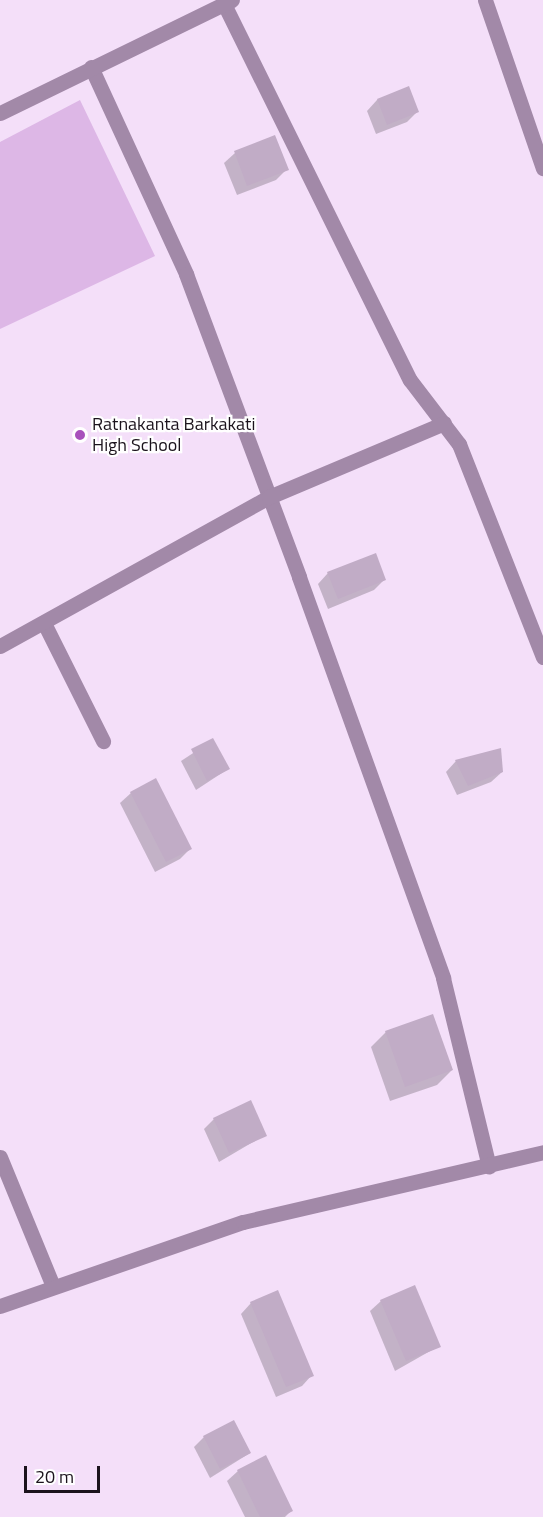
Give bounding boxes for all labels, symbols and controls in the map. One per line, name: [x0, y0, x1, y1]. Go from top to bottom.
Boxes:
place label: Ratnakanta Barkakati High School: [92, 414, 255, 456]
marker: Ratnakanta Barkakati High School: [73, 428, 87, 442]
scale bar: [27, 1454, 104, 1492]
text: 20 m: [35, 1463, 74, 1490]

